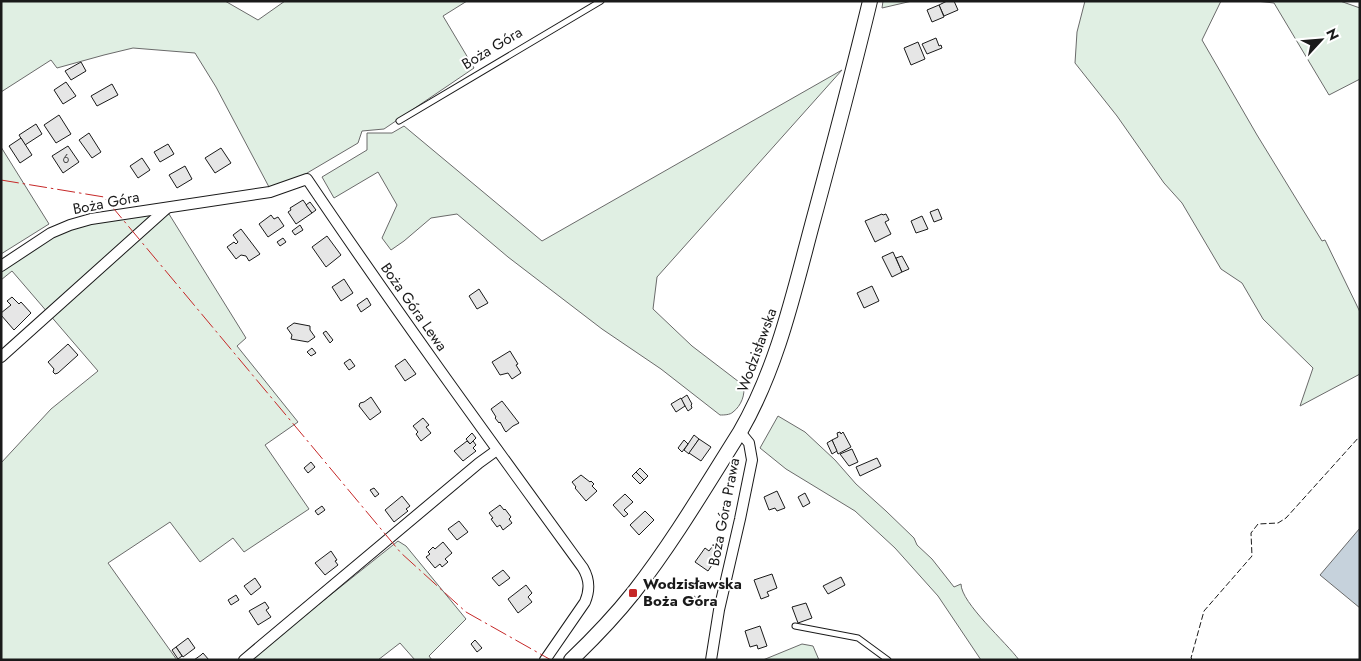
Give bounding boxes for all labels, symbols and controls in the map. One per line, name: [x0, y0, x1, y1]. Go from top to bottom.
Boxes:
north arrow: [1296, 15, 1346, 65]
street label: Boża Góra: [457, 21, 527, 75]
text: N: [1321, 25, 1344, 44]
house number: 6: [63, 150, 70, 168]
street label: Boża Góra: [71, 186, 141, 220]
street label: Boża Góra Lewa: [375, 258, 453, 356]
street label: Wodzisławska: [732, 305, 782, 395]
street label: Boża Góra Prawa: [703, 456, 745, 568]
place label: Wodzisławska Boża Góra: [643, 573, 742, 612]
marker: Wodzisławska Boża Góra: [627, 587, 639, 599]

